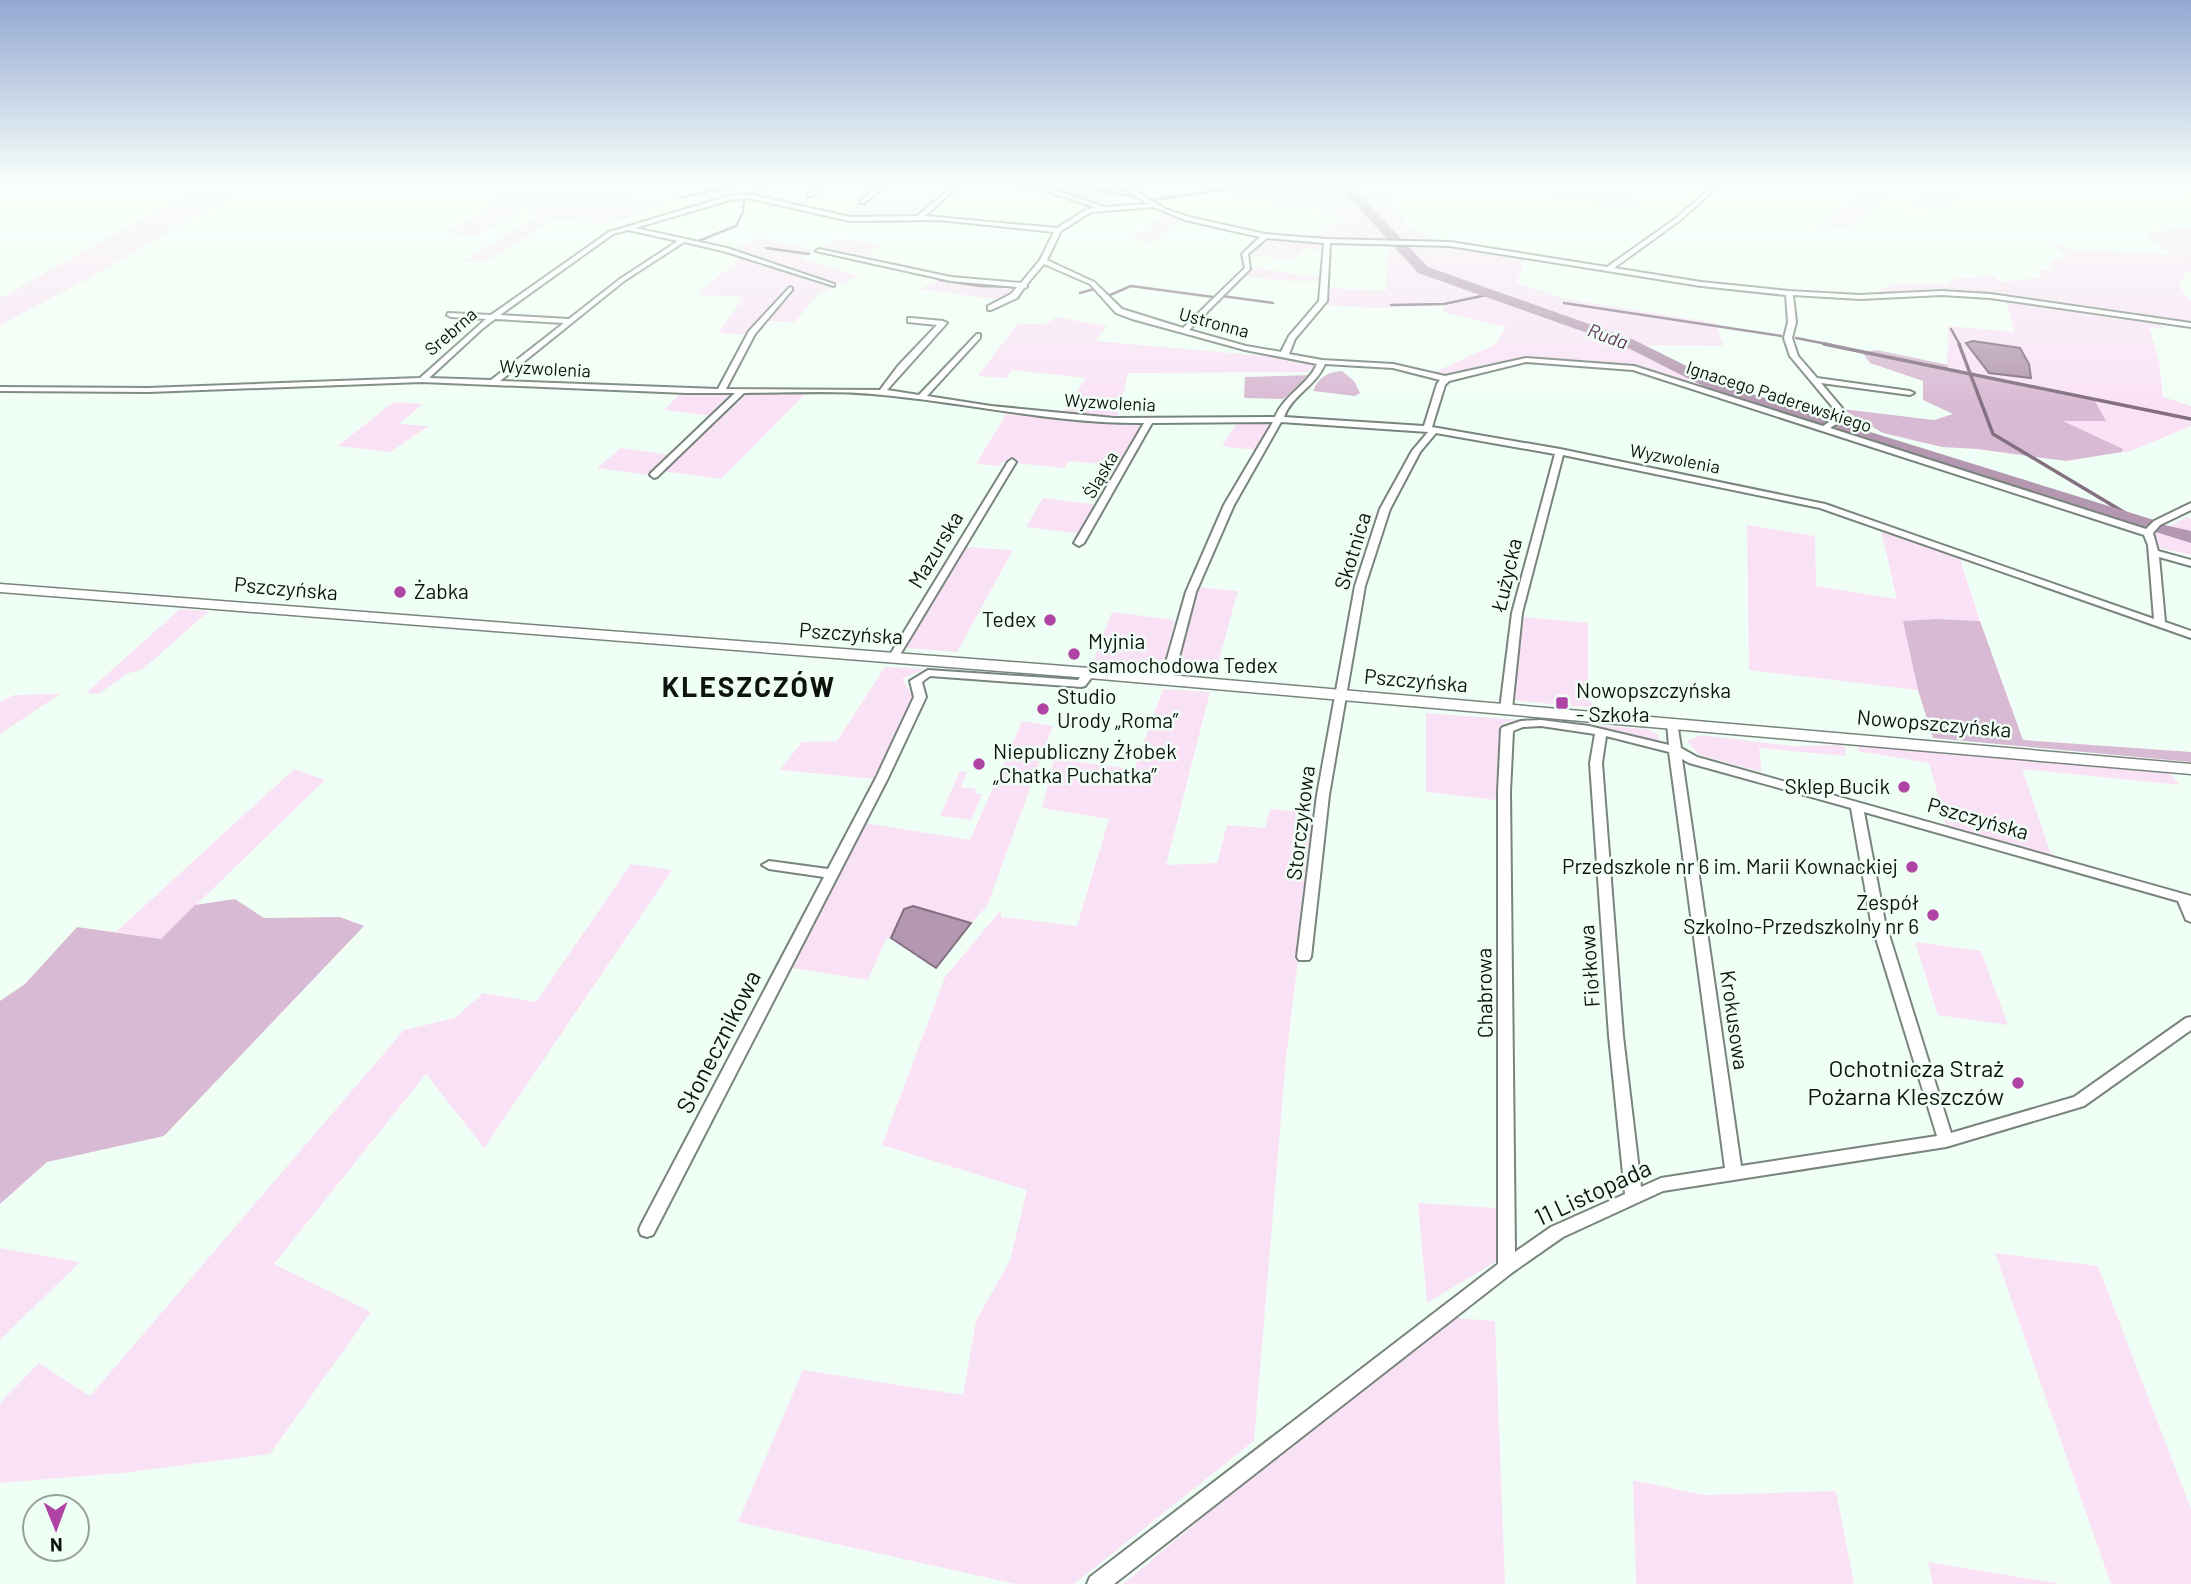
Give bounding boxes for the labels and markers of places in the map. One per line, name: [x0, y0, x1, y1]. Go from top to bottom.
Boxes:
place label: Żabka: [414, 578, 469, 603]
marker: Żabka: [392, 584, 408, 600]
place label: Tedex: [982, 606, 1036, 631]
marker: Tedex: [1042, 612, 1058, 628]
place label: Myjnia samochodowa Tedex: [1088, 628, 1277, 677]
marker: Myjnia samochodowa Tedex: [1066, 646, 1082, 662]
place label: Nowopszczyńska - Szkoła: [1576, 677, 1731, 726]
place label: Studio Urody „Roma”: [1057, 683, 1179, 732]
marker: Nowopszczyńska - Szkoła: [1554, 695, 1570, 711]
marker: Studio Urody „Roma”: [1035, 701, 1051, 717]
place label: Niepubliczny Żłobek „Chatka Puchatka”: [993, 738, 1177, 787]
marker: Niepubliczny Żłobek „Chatka Puchatka”: [971, 756, 987, 772]
place label: Sklep Bucik: [1784, 773, 1890, 798]
marker: Sklep Bucik: [1896, 779, 1912, 795]
place label: Przedszkole nr 6 im. Marii Kownackiej: [1562, 853, 1898, 878]
marker: Przedszkole nr 6 im. Marii Kownackiej: [1904, 859, 1920, 875]
place label: Zespół Szkolno-Przedszkolny nr 6: [1683, 889, 1919, 938]
marker: Zespół Szkolno-Przedszkolny nr 6: [1925, 907, 1941, 923]
place label: Ochotnicza Straż Pożarna Kleszczów: [1808, 1053, 2004, 1110]
marker: Ochotnicza Straż Pożarna Kleszczów: [2010, 1075, 2026, 1091]

